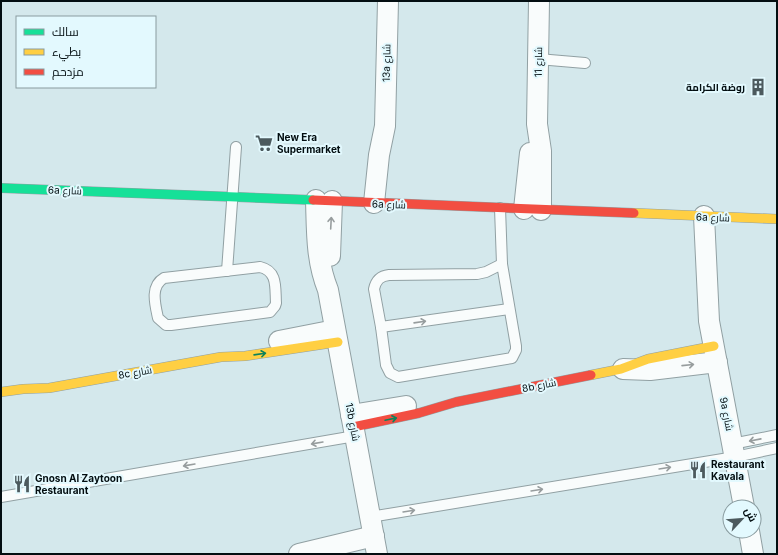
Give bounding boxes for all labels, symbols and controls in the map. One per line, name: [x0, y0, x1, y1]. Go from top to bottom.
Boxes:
legend: [16, 16, 156, 88]
text: سالك: [52, 24, 79, 39]
text: بطيء: [52, 44, 81, 62]
street label: 13a شارع: [380, 44, 393, 82]
street label: شارع 11: [532, 47, 545, 77]
text: مزدحم: [52, 64, 84, 80]
building icon: روضة الكرامة: [748, 77, 768, 97]
place label: روضة الكرامة: [686, 81, 745, 94]
place label: New Era Supermarket: [277, 131, 341, 155]
supermarket icon: New Era Supermarket: [254, 133, 274, 153]
street label: 6a شارع: [48, 183, 82, 198]
street label: 6a شارع: [372, 197, 406, 212]
street label: 6a شارع: [696, 210, 730, 225]
one-way arrow: [327, 217, 335, 230]
one-way arrow: [413, 318, 426, 326]
one-way arrow: [253, 350, 266, 358]
one-way arrow: [681, 362, 694, 369]
street label: 8c شارع: [117, 363, 153, 382]
street label: 8b شارع: [521, 376, 557, 395]
street label: 9a شارع: [717, 396, 736, 432]
street label: 13b شارع: [342, 402, 363, 442]
one-way arrow: [385, 414, 398, 422]
one-way arrow: [749, 436, 762, 444]
one-way arrow: [311, 439, 324, 447]
place label: Restaurant Kavala: [711, 458, 765, 482]
restaurant icon: Restaurant Kavala: [688, 460, 708, 480]
one-way arrow: [183, 461, 196, 469]
one-way arrow: [658, 464, 671, 472]
place label: Gnosn Al Zaytoon Restaurant: [35, 472, 122, 496]
restaurant icon: Gnosn Al Zaytoon Restaurant: [12, 474, 32, 494]
one-way arrow: [530, 485, 543, 493]
north arrow: [722, 499, 762, 539]
text: ش: [742, 505, 760, 524]
one-way arrow: [402, 507, 415, 515]

